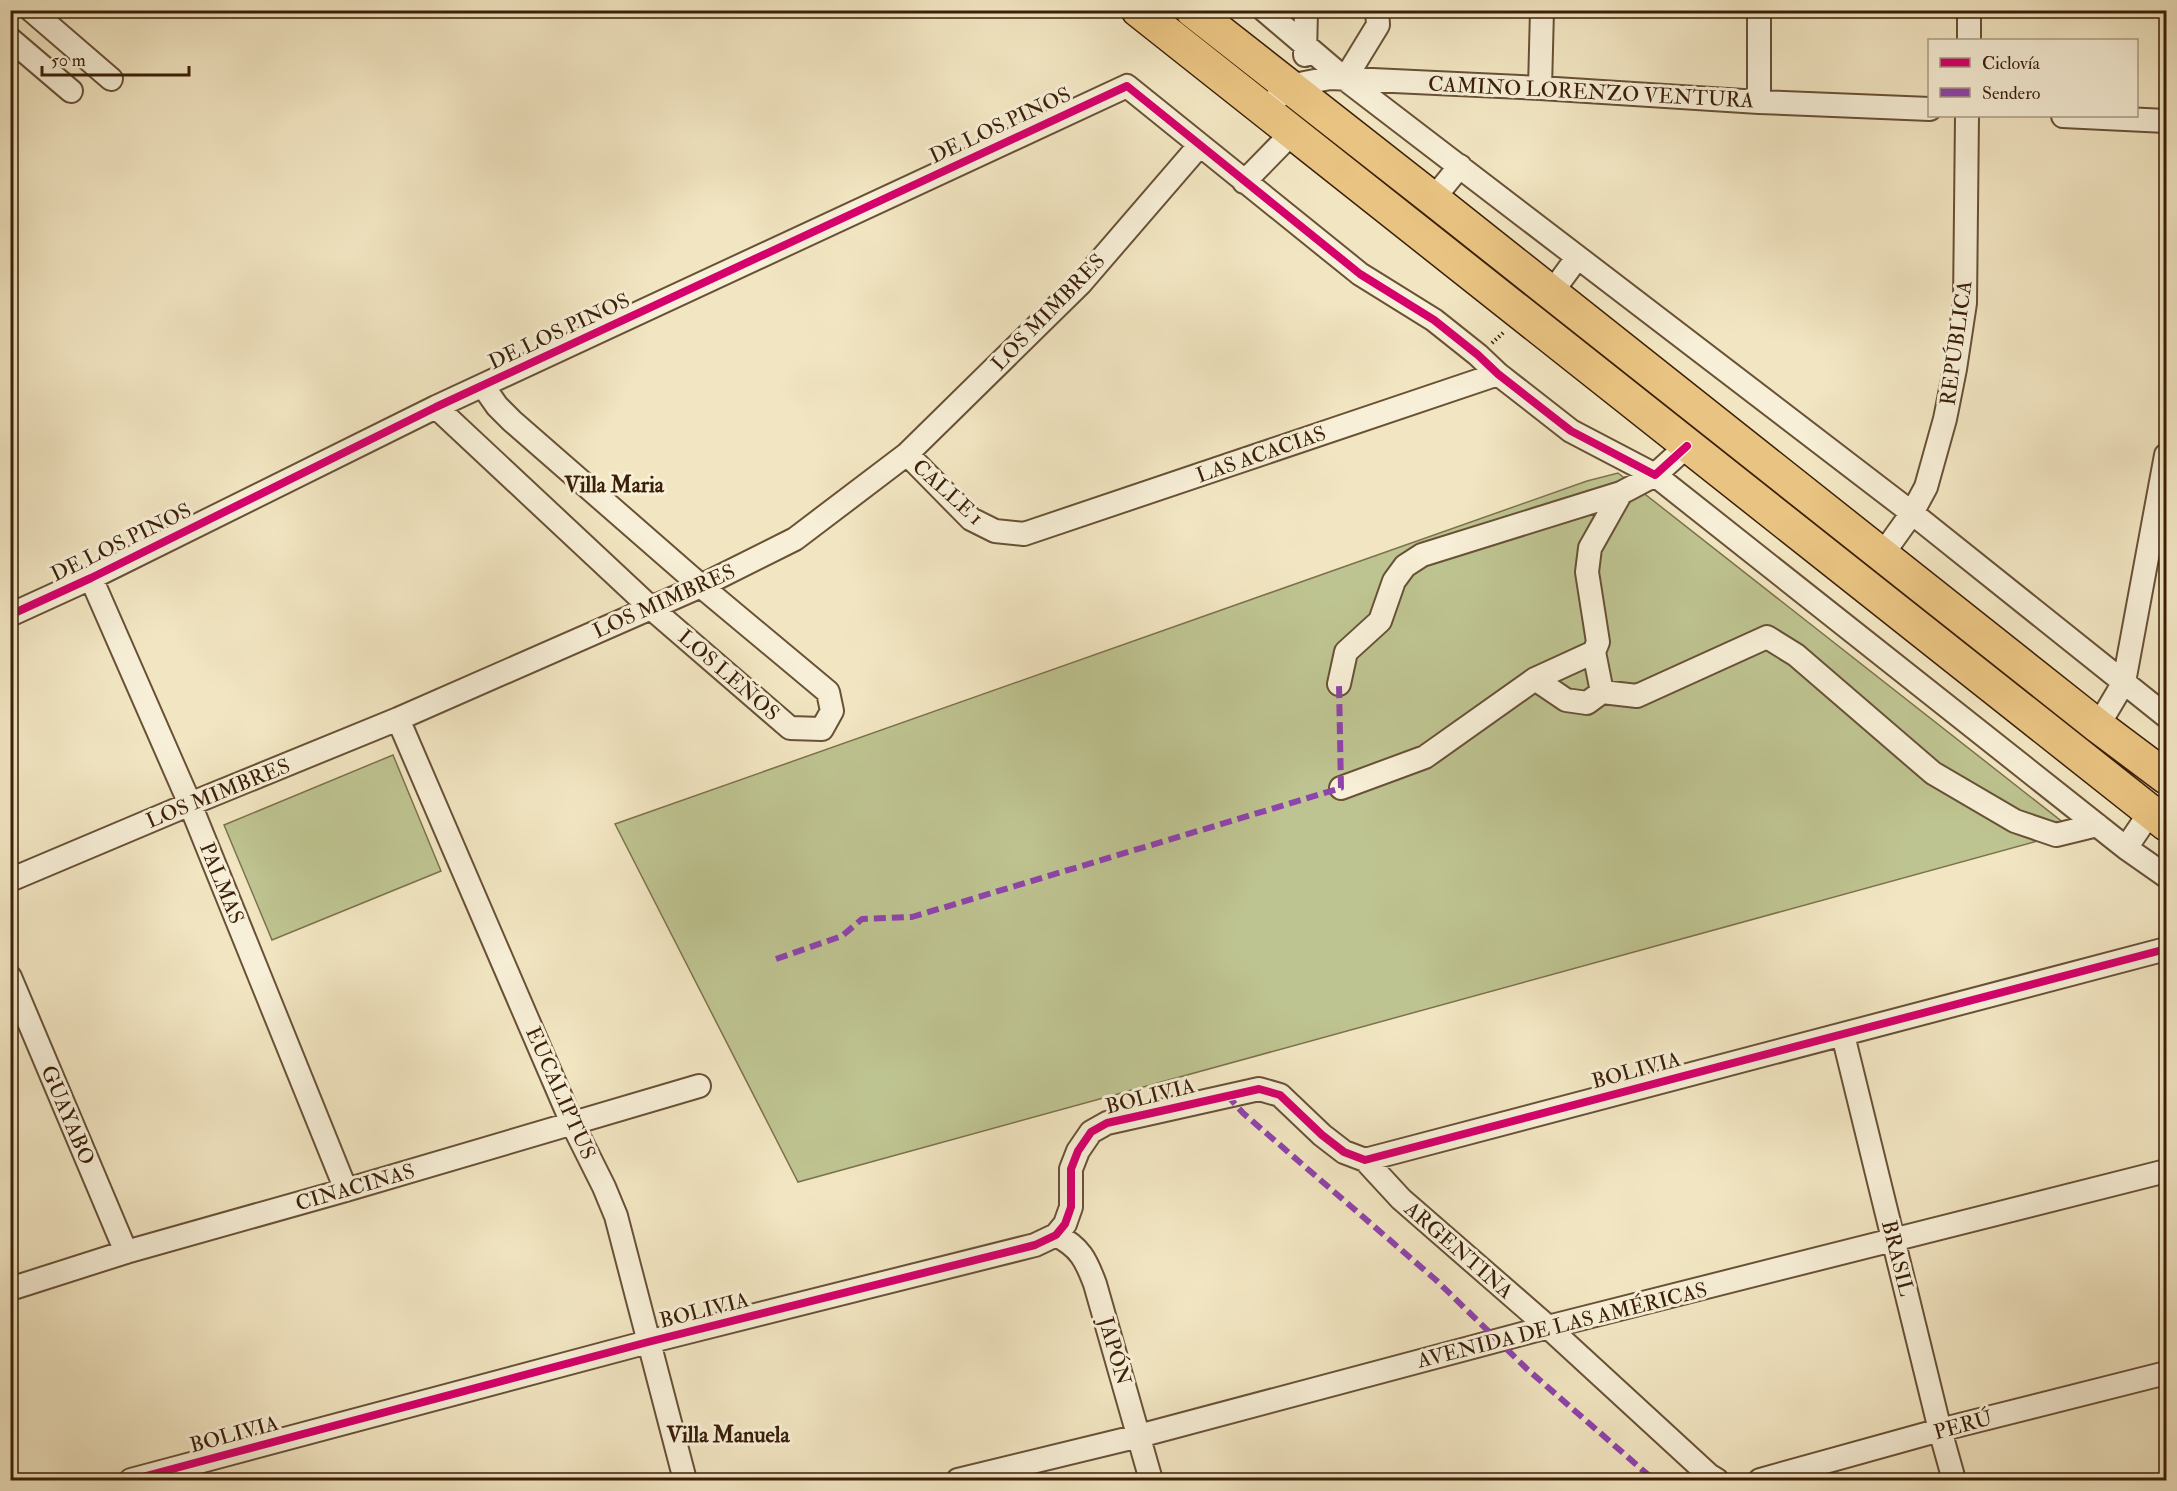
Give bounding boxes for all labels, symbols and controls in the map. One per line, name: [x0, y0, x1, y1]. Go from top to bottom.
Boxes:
scale bar: [42, 39, 189, 77]
legend: [1928, 39, 2138, 117]
text: 50 m: [51, 49, 86, 72]
text: Ciclovía: [1982, 52, 2041, 75]
street label: CAMINO LORENZO VENTURA: [1427, 70, 1755, 115]
street label: DE LOS PINOS: [925, 81, 1075, 170]
text: Sendero: [1982, 82, 2041, 105]
street label: LOS MIMBRES: [986, 248, 1111, 377]
street label: REPÚBLICA: [1934, 279, 1979, 407]
street label: DE LOS PINOS: [484, 287, 634, 376]
street label: LAS ACACIAS: [1193, 420, 1330, 489]
street label: CALLE 1: [907, 453, 989, 531]
district label: Villa Maria: [563, 471, 665, 499]
street label: DE LOS PINOS: [47, 497, 196, 588]
street label: LOS MIMBRES: [589, 558, 740, 645]
street label: LOS LEÑOS: [672, 624, 785, 727]
street label: LOS MIMBRES: [142, 752, 294, 835]
street label: PALMAS: [193, 838, 250, 928]
street label: EUCALIPTUS: [519, 1023, 602, 1164]
street label: BOLIVIA: [1589, 1046, 1684, 1095]
street label: GUAYABO: [35, 1061, 101, 1169]
street label: BOLIVIA: [1103, 1072, 1198, 1121]
street label: CINACINAS: [292, 1158, 418, 1217]
street label: ARGENTINA: [1398, 1195, 1519, 1305]
street label: BRASIL: [1875, 1217, 1920, 1299]
street label: AVENIDA DE LAS AMÉRICAS: [1413, 1276, 1710, 1375]
street label: BOLIVIA: [657, 1286, 752, 1335]
street label: JAPÓN: [1092, 1313, 1137, 1389]
street label: PERÚ: [1931, 1405, 1996, 1446]
street label: BOLIVIA: [187, 1410, 282, 1459]
district label: Villa Manuela: [666, 1421, 790, 1449]

